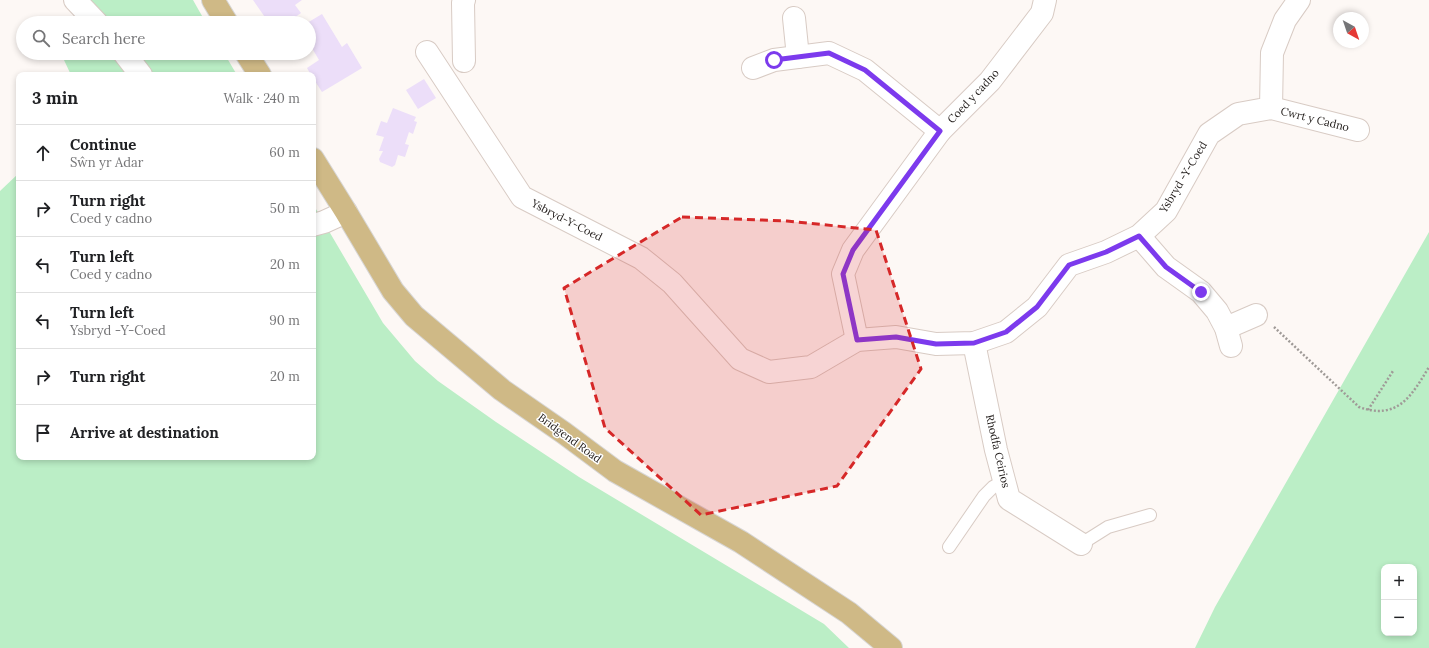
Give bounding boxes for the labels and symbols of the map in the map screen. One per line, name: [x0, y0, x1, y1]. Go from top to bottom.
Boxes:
north arrow: [1333, 12, 1369, 48]
route start: [765, 51, 783, 69]
street label: Coed y cadno: [944, 66, 1002, 126]
street label: Cwrt y Cadno: [1279, 104, 1351, 134]
street label: Ysbryd -Y-Coed: [1156, 138, 1210, 216]
street label: Ysbryd-Y-Coed: [528, 196, 605, 244]
route end: [1192, 283, 1210, 301]
street label: Bridgend Road: [536, 410, 605, 466]
street label: Rhodfa Ceirios: [983, 413, 1013, 489]

